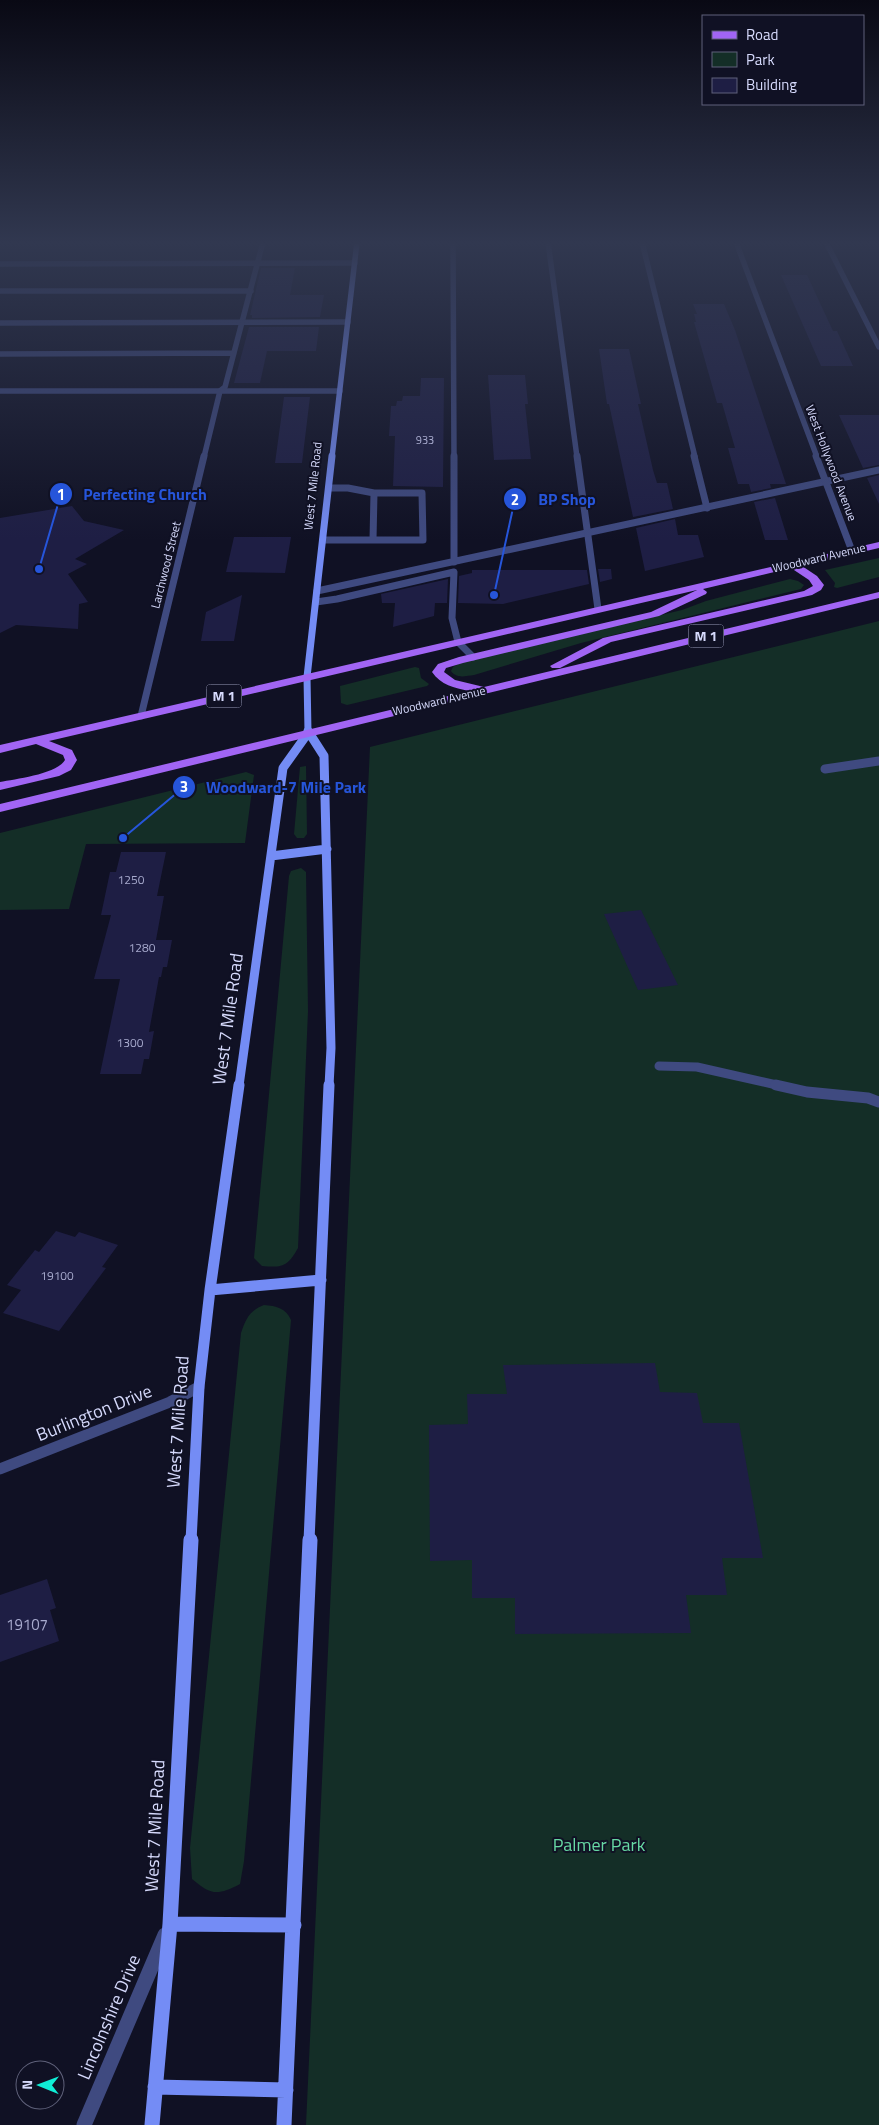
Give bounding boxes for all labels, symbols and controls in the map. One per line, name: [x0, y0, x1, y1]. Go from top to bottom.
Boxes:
legend: [702, 15, 864, 105]
text: Road: [746, 23, 778, 46]
text: Park: [746, 48, 775, 71]
text: Building: [746, 73, 797, 96]
street label: West Hollywood Avenue: [801, 402, 862, 524]
house number: 933: [416, 432, 434, 448]
street label: West 7 Mile Road: [298, 441, 327, 531]
callout: Perfecting Church: [48, 479, 217, 510]
text: Perfecting Church: [83, 482, 207, 506]
text: 1: [57, 483, 65, 506]
callout: BP Shop: [503, 484, 605, 515]
text: BP Shop: [538, 487, 596, 511]
text: 2: [511, 488, 519, 511]
street label: Larchwood Street: [146, 519, 186, 610]
street label: Woodward Avenue: [770, 538, 867, 577]
road number: M 1: [688, 624, 724, 648]
street label: Woodward Avenue: [390, 681, 487, 720]
road number: M 1: [206, 684, 242, 708]
callout: Woodward-7 Mile Park: [171, 771, 377, 802]
text: 3: [180, 775, 188, 798]
text: Woodward-7 Mile Park: [206, 775, 367, 799]
house number: 1250: [118, 870, 145, 889]
house number: 1280: [129, 938, 156, 957]
street label: West 7 Mile Road: [205, 951, 250, 1086]
house number: 1300: [117, 1033, 144, 1052]
house number: 19100: [40, 1266, 74, 1285]
street label: West 7 Mile Road: [159, 1355, 196, 1489]
street label: Burlington Drive: [32, 1377, 156, 1448]
house number: 19107: [6, 1613, 48, 1636]
street label: West 7 Mile Road: [138, 1759, 171, 1893]
park label: Palmer Park: [553, 1831, 646, 1858]
street label: Lincolnshire Drive: [70, 1950, 147, 2084]
north arrow: [15, 2060, 65, 2110]
text: N: [16, 2080, 37, 2090]

